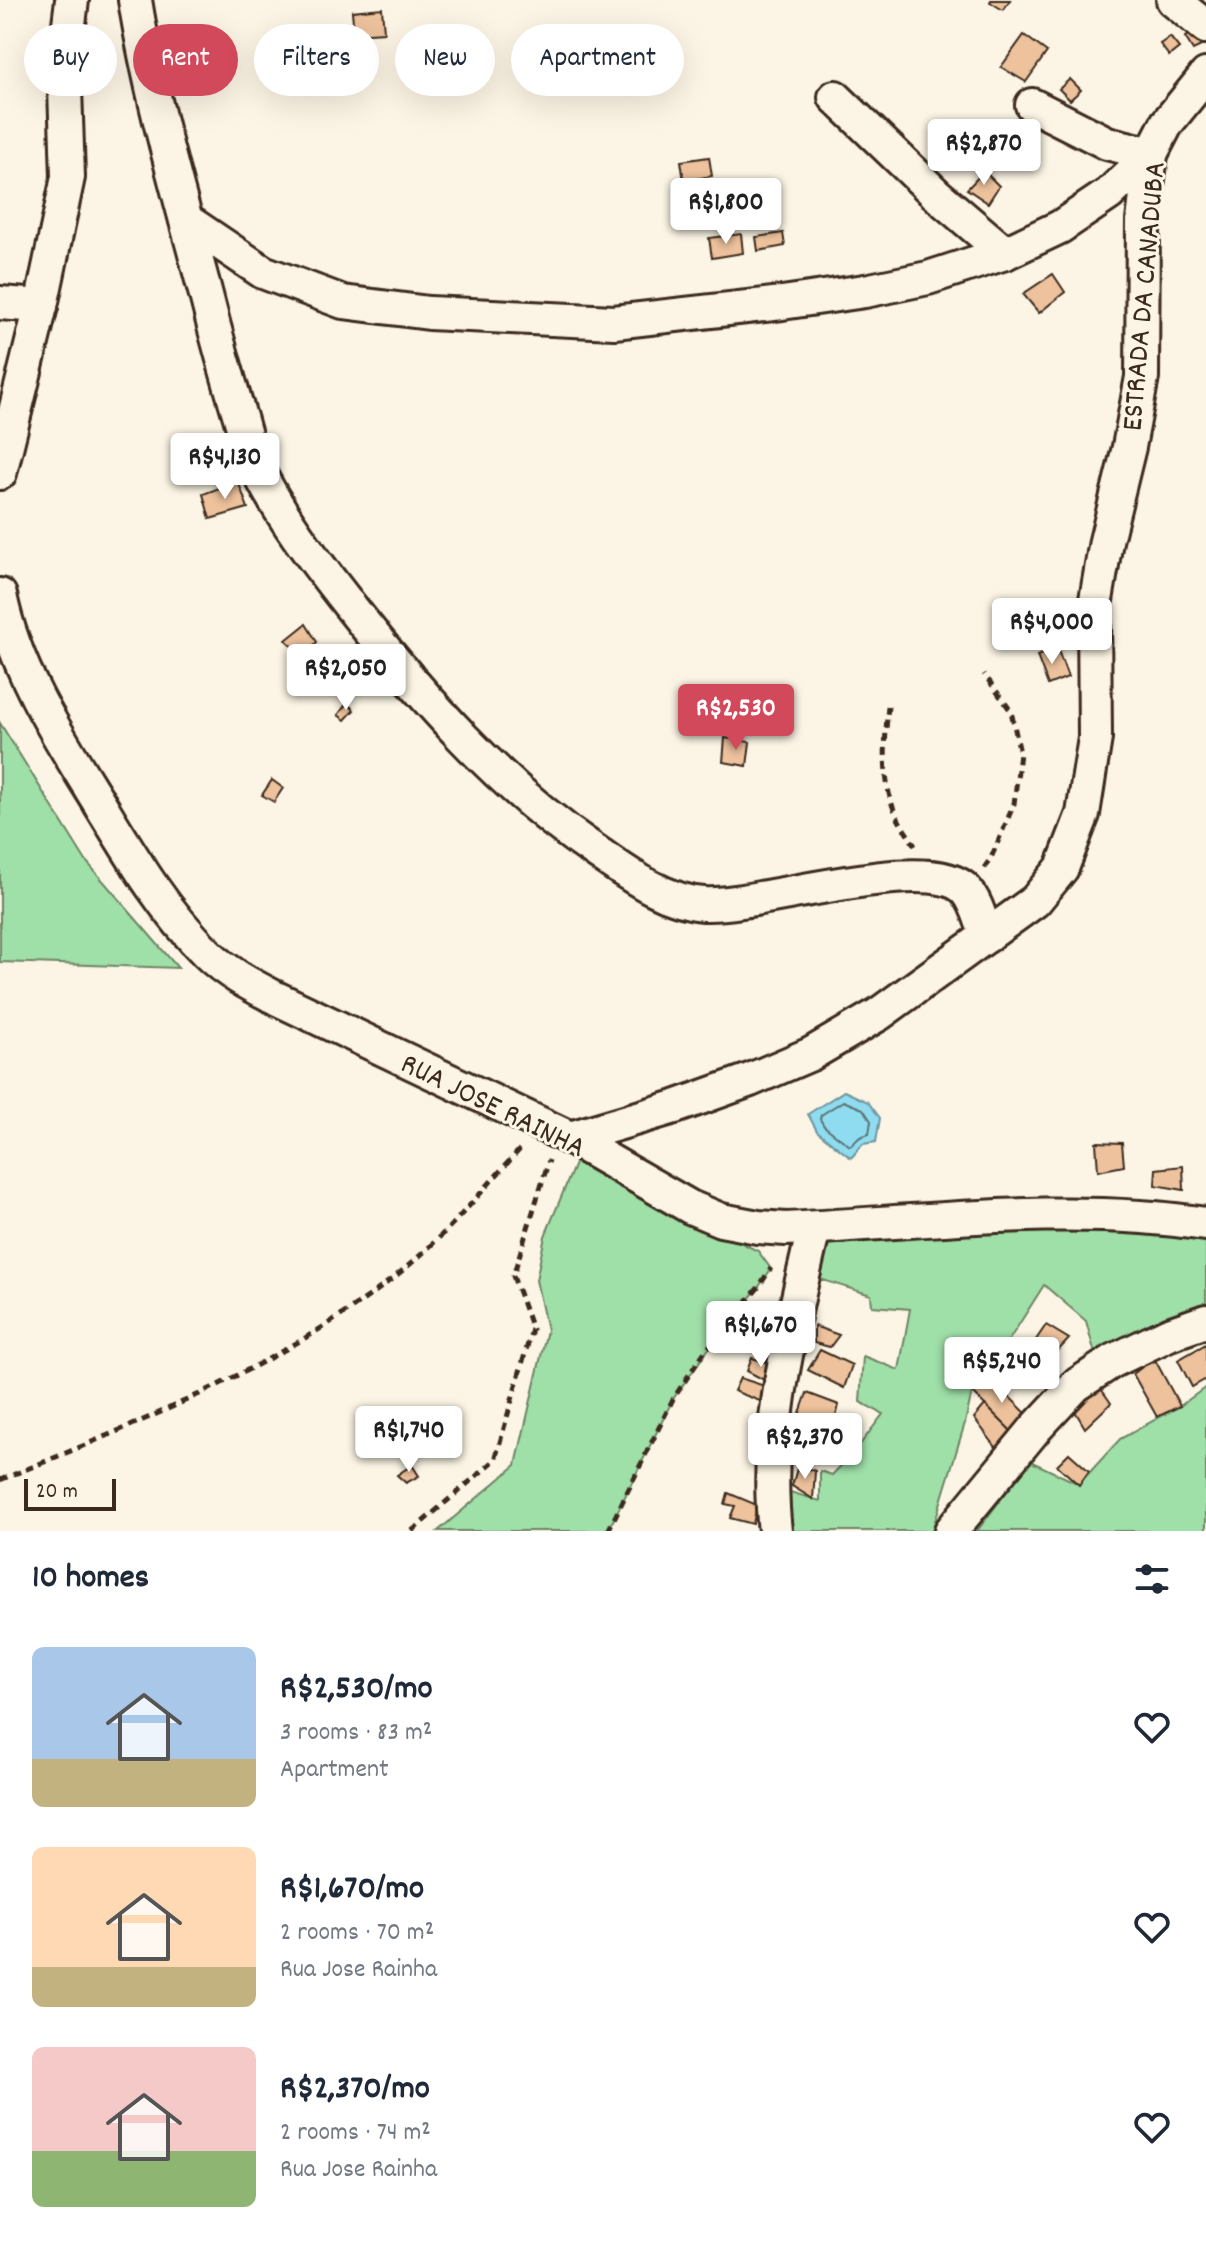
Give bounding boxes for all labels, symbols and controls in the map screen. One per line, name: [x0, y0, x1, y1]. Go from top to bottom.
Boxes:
chip: Buy: [24, 24, 117, 96]
chip: Rent: [133, 24, 238, 96]
chip: Filters: [254, 24, 379, 96]
chip: New: [395, 24, 495, 96]
chip: Apartment: [511, 24, 684, 96]
pin: R$2,870: [910, 119, 1058, 187]
text: R$2,870: [946, 126, 1022, 163]
street label: ESTRADA DA CANADUBA: [1113, 160, 1180, 433]
pin: R$1,800: [652, 178, 800, 246]
text: R$1,800: [688, 185, 764, 222]
pin: R$4,130: [151, 433, 299, 501]
text: R$4,130: [189, 440, 261, 477]
pin: R$4,000: [978, 598, 1126, 666]
text: R$4,000: [1010, 605, 1094, 642]
pin: R$2,050: [272, 644, 420, 712]
text: R$2,050: [305, 651, 387, 688]
pin: R$2,530: [662, 684, 810, 752]
text: R$2,530: [696, 691, 776, 728]
street label: RUA JOSE RAINHA: [392, 1045, 592, 1171]
pin: R$1,670: [687, 1301, 835, 1369]
text: R$1,670: [724, 1308, 798, 1345]
pin: R$5,240: [928, 1337, 1076, 1405]
text: R$5,240: [962, 1344, 1042, 1381]
pin: R$1,740: [335, 1406, 483, 1474]
text: R$1,740: [373, 1413, 445, 1450]
pin: R$2,370: [731, 1413, 879, 1481]
text: R$2,370: [766, 1420, 844, 1457]
scale bar: [24, 1475, 116, 1511]
text: 20 m: [36, 1477, 78, 1508]
text: 10 homes: [32, 1555, 149, 1604]
icon: filters: [1130, 1557, 1174, 1601]
text: R$2,530/mo: [280, 1666, 433, 1715]
icon: home: [96, 1679, 192, 1775]
icon: heart: [1130, 1705, 1174, 1749]
text: 3 rooms · 83 m²: [280, 1715, 432, 1752]
text: Apartment: [280, 1752, 389, 1789]
text: R$1,670/mo: [280, 1866, 424, 1915]
icon: home: [96, 1879, 192, 1975]
icon: heart: [1130, 1905, 1174, 1949]
text: 2 rooms · 70 m²: [280, 1915, 434, 1952]
text: Rua Jose Rainha: [280, 1952, 437, 1989]
text: R$2,370/mo: [280, 2066, 430, 2115]
icon: home: [96, 2079, 192, 2175]
icon: heart: [1130, 2105, 1174, 2149]
text: 2 rooms · 74 m²: [280, 2115, 431, 2152]
text: Rua Jose Rainha: [280, 2152, 437, 2189]

